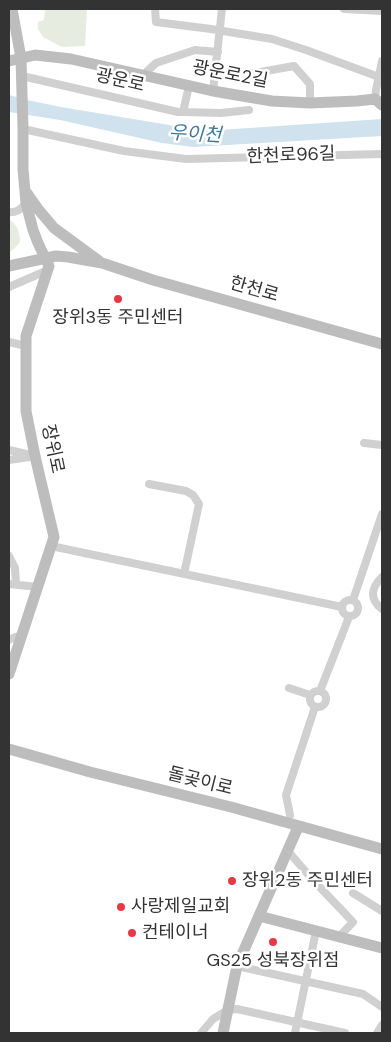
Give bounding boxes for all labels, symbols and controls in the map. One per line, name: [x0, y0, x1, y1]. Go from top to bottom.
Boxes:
street label: 광운로2길: [190, 57, 270, 93]
street label: 광운로: [93, 65, 147, 97]
water label: 우이천: [168, 122, 222, 148]
street label: 한천로96길: [246, 144, 336, 168]
street label: 한천로: [227, 273, 281, 307]
marker: 장위3동 주민센터: [112, 293, 124, 305]
place label: 장위3동 주민센터: [52, 307, 184, 329]
street label: 장위로: [36, 422, 68, 476]
street label: 돌곶이로: [165, 764, 235, 800]
place label: 장위2동 주민센터: [242, 870, 373, 892]
marker: 장위2동 주민센터: [226, 875, 238, 887]
place label: 사랑제일교회: [131, 896, 230, 918]
marker: 사랑제일교회: [115, 901, 127, 913]
place label: 컨테이너: [142, 922, 208, 944]
marker: 컨테이너: [126, 927, 138, 939]
marker: GS25 성북장위점: [267, 936, 279, 948]
place label: GS25 성북장위점: [206, 950, 340, 972]

